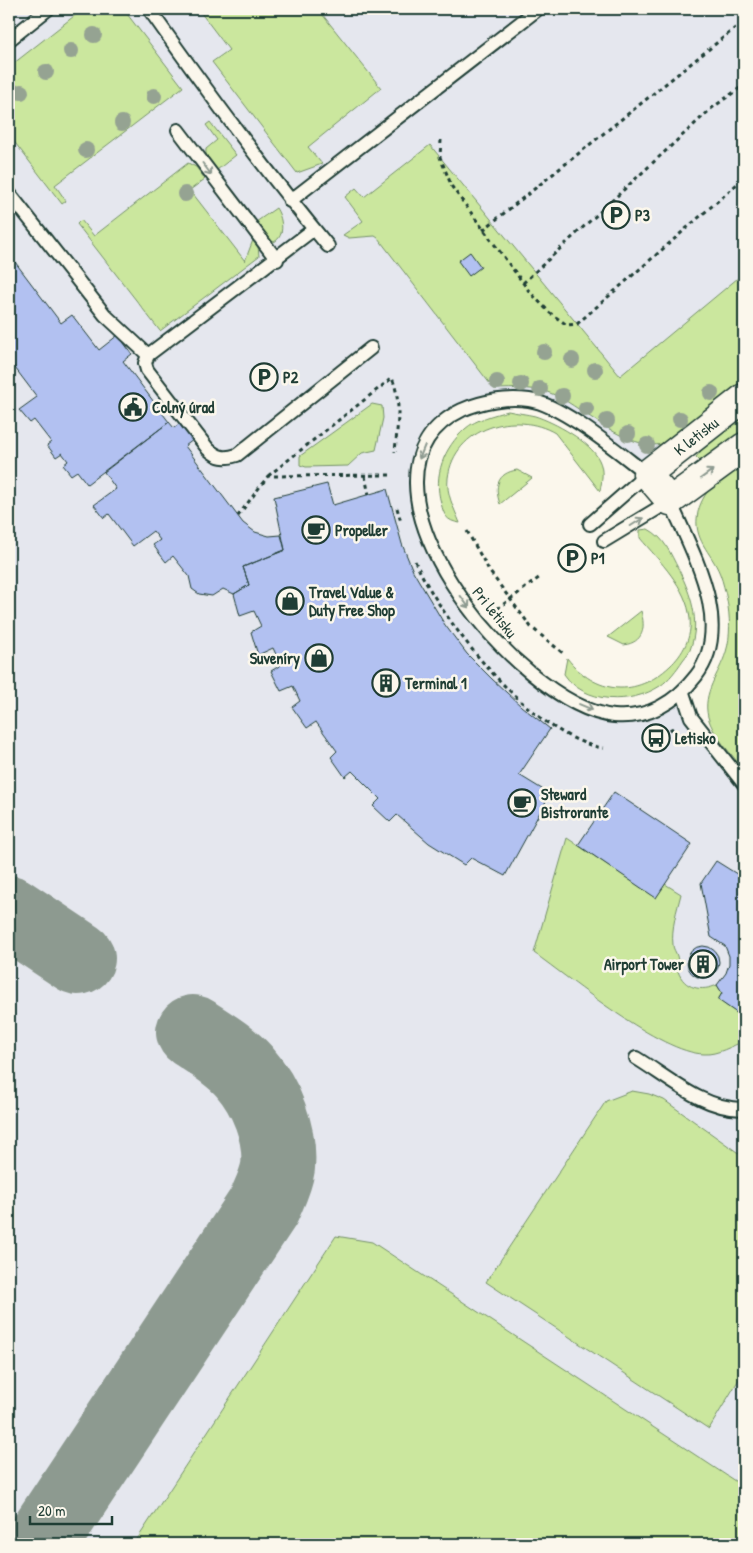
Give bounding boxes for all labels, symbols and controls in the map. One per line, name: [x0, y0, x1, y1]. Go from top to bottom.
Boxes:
one-way arrow: [202, 162, 212, 176]
parking icon: P3: [601, 200, 631, 230]
place label: P3: [635, 204, 650, 226]
parking icon: P2: [249, 362, 279, 392]
place label: P2: [283, 366, 299, 388]
public building icon: Colný úrad: [118, 392, 148, 422]
place label: Colný úrad: [152, 396, 215, 419]
street label: K letisku: [669, 411, 723, 460]
one-way arrow: [417, 444, 426, 459]
one-way arrow: [700, 469, 714, 479]
cafe icon: Propeller: [301, 515, 331, 545]
one-way arrow: [630, 516, 644, 526]
place label: Propeller: [335, 519, 389, 542]
parking icon: P1: [557, 543, 587, 573]
place label: P1: [591, 547, 605, 569]
place label: Travel Value & Duty Free Shop: [308, 581, 395, 622]
street label: Pri letisku: [468, 582, 523, 643]
shop icon: Travel Value & Duty Free Shop: [275, 586, 305, 616]
one-way arrow: [460, 595, 470, 609]
shop icon: Suveníry: [304, 643, 334, 673]
place label: Suveníry: [250, 647, 300, 670]
building icon: Terminal 1: [371, 668, 401, 698]
place label: Terminal 1: [404, 672, 467, 694]
one-way arrow: [578, 703, 593, 713]
bus stop icon: Letisko: [641, 723, 671, 753]
place label: Letisko: [675, 727, 716, 749]
place label: Steward Bistrorante: [541, 783, 609, 823]
cafe icon: Steward Bistrorante: [507, 788, 537, 818]
building icon: Airport Tower: [688, 949, 718, 979]
place label: Airport Tower: [604, 953, 685, 976]
scale bar: [30, 1493, 112, 1525]
text: 20 m: [38, 1500, 65, 1521]

